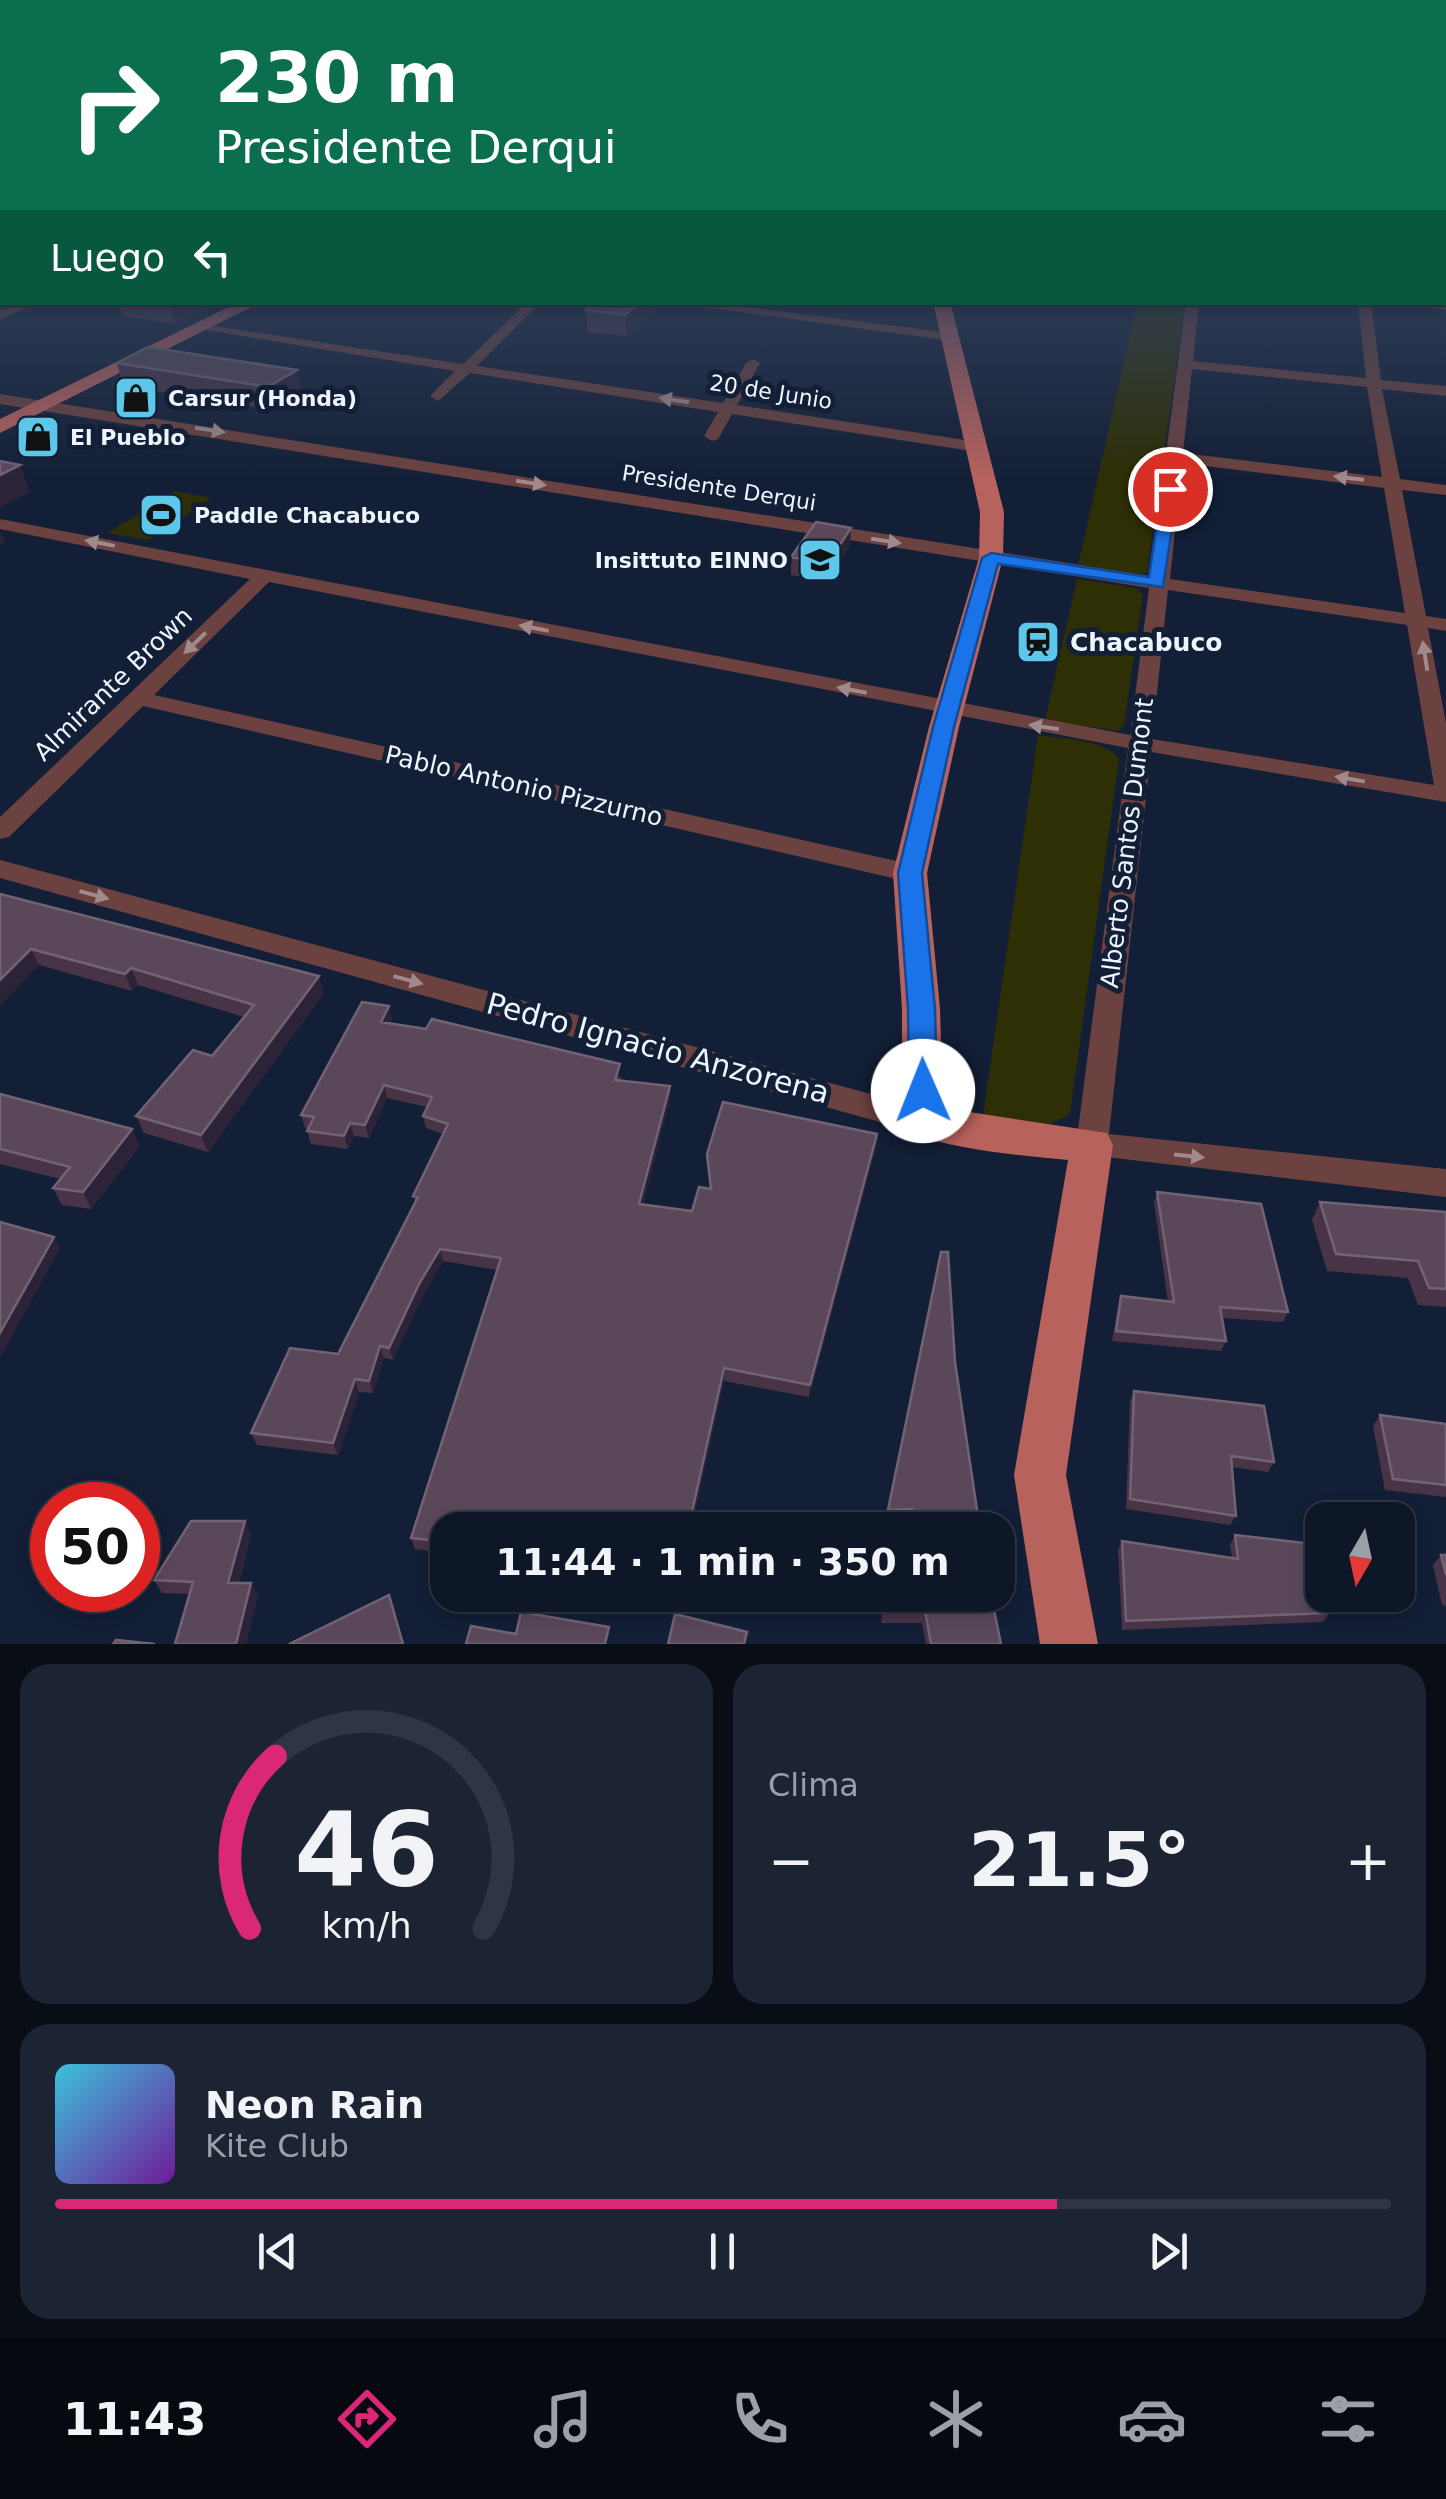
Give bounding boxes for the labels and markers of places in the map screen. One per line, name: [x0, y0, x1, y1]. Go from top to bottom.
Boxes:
shop icon: Carsur (Honda): [113, 375, 159, 421]
place label: Carsur (Honda): [168, 386, 357, 411]
shop icon: El Pueblo: [15, 414, 61, 460]
place label: El Pueblo: [70, 425, 185, 450]
pin: [1128, 447, 1213, 532]
sports icon: Paddle Chacabuco: [138, 492, 184, 538]
place label: Paddle Chacabuco: [194, 503, 420, 528]
school or university icon: Insittuto EINNO: [797, 537, 843, 583]
place label: Insittuto EINNO: [595, 548, 788, 573]
station icon: Chacabuco: [1015, 619, 1061, 665]
place label: Chacabuco: [1070, 628, 1222, 657]

